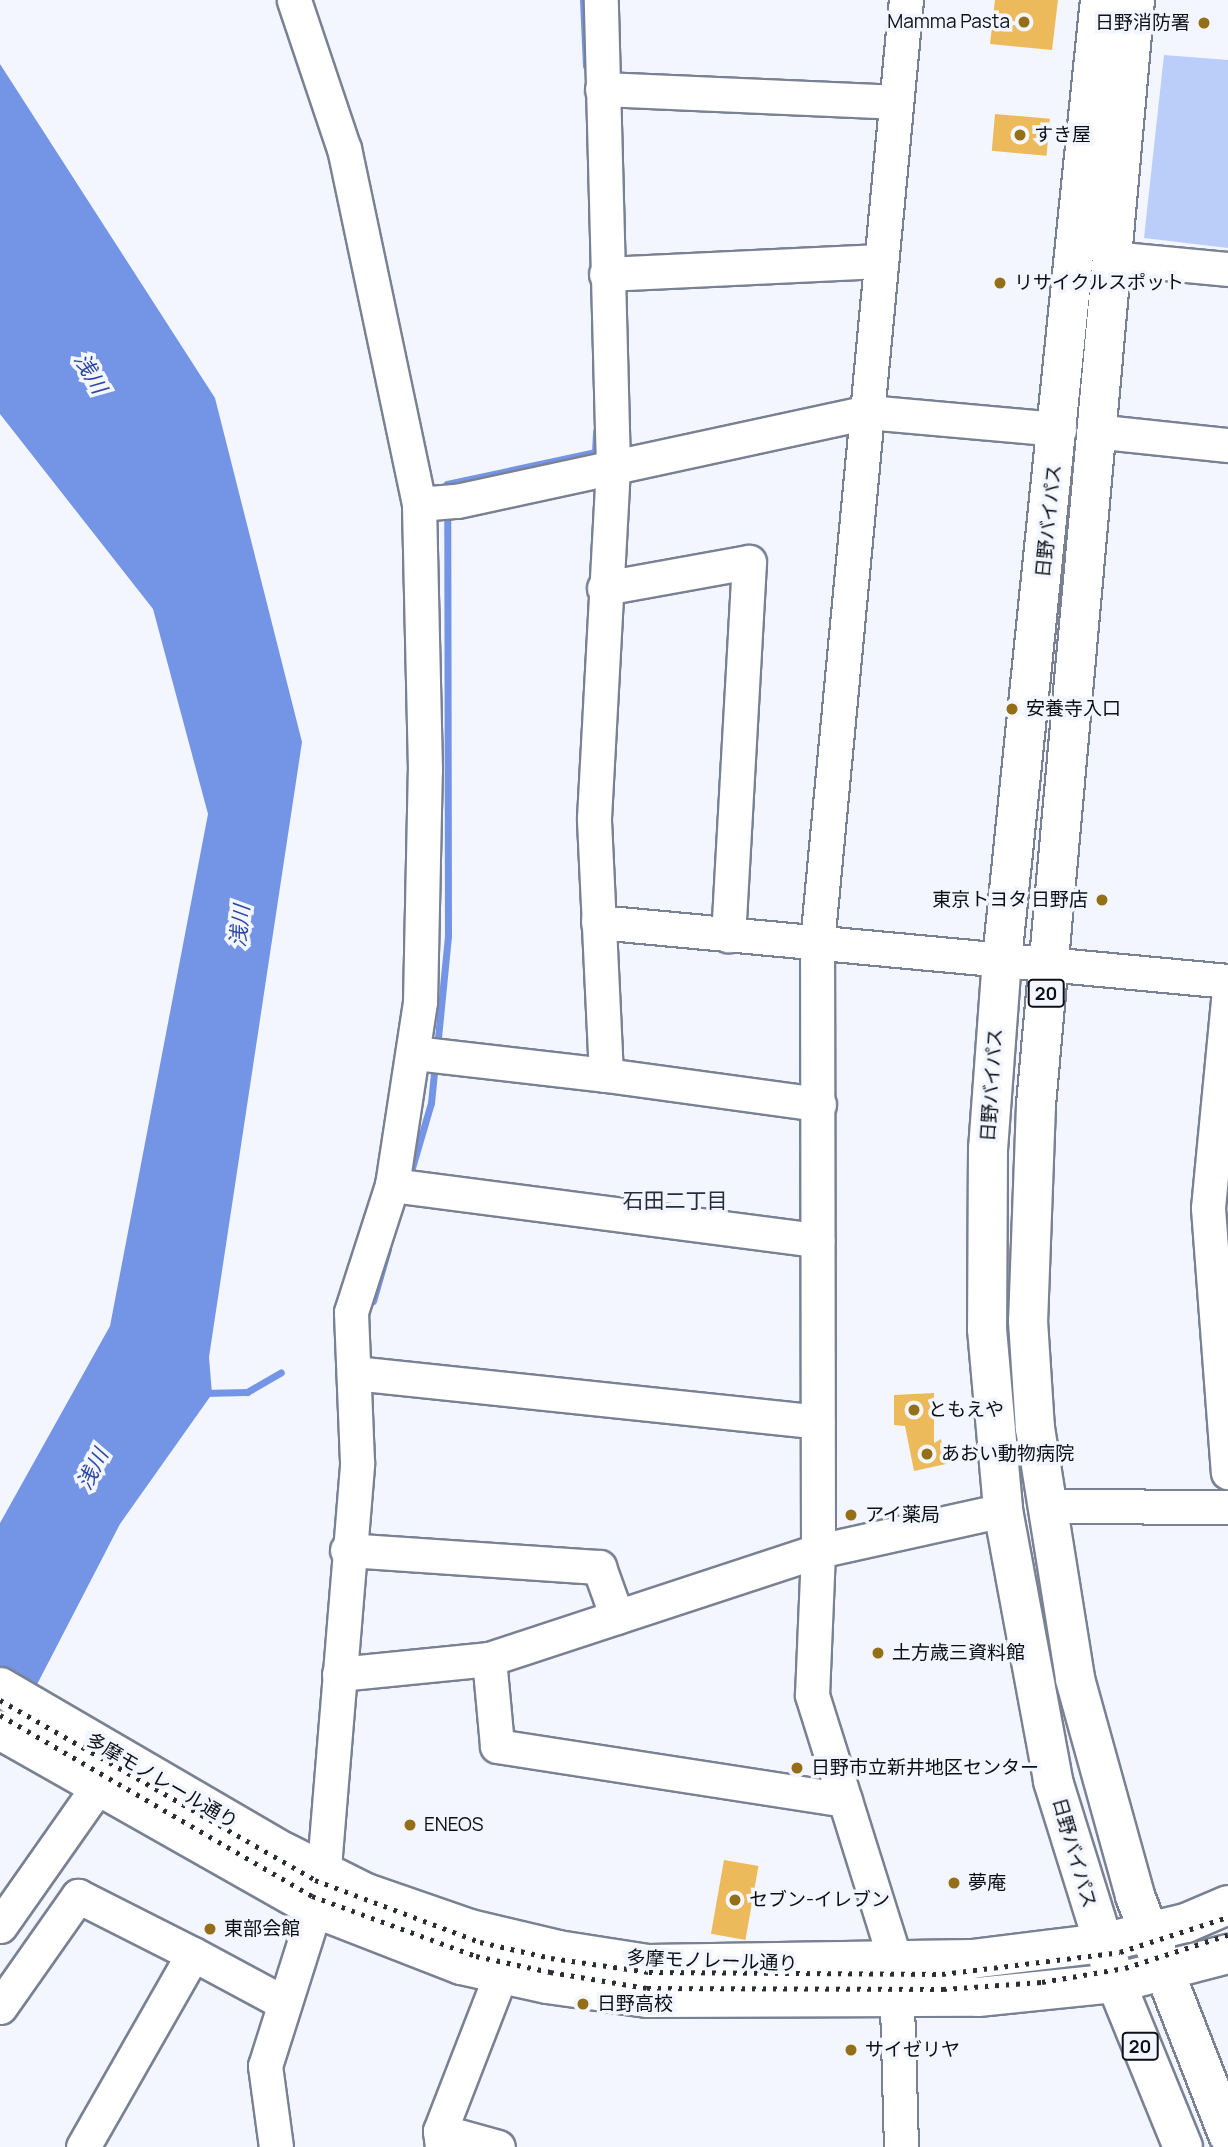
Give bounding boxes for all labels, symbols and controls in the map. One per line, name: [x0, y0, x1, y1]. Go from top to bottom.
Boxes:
place label: Mamma Pasta: [887, 11, 1010, 33]
place label: 日野消防署: [1095, 12, 1190, 34]
marker: Mamma Pasta: [1016, 14, 1032, 30]
marker: 日野消防署: [1196, 15, 1212, 31]
place label: すき屋: [1034, 124, 1091, 146]
marker: すき屋: [1012, 127, 1028, 143]
place label: リサイクルスポット: [1014, 272, 1185, 294]
marker: リサイクルスポット: [992, 275, 1008, 291]
water label: 浅川: [70, 349, 112, 397]
street label: 日野バイパス: [1032, 463, 1066, 579]
place label: 安養寺入口: [1026, 698, 1121, 720]
marker: 安養寺入口: [1004, 701, 1020, 717]
place label: 東京トヨタ 日野店: [932, 889, 1088, 911]
marker: 東京トヨタ 日野店: [1094, 892, 1110, 908]
water label: 浅川: [224, 904, 254, 948]
road number: 20: [1027, 978, 1065, 1008]
street label: 日野バイパス: [977, 1027, 1007, 1143]
district label: 石田二丁目: [623, 1187, 727, 1213]
place label: ともえや: [928, 1399, 1004, 1421]
marker: ともえや: [906, 1402, 922, 1418]
place label: あおい動物病院: [941, 1443, 1074, 1465]
water label: 浅川: [71, 1445, 113, 1493]
marker: あおい動物病院: [919, 1446, 935, 1462]
place label: アイ薬局: [865, 1504, 941, 1526]
marker: アイ薬局: [843, 1507, 859, 1523]
place label: 土方歳三資料館: [892, 1642, 1025, 1664]
marker: 土方歳三資料館: [870, 1645, 886, 1661]
street label: 多摩モノレール通り: [82, 1728, 242, 1834]
place label: 日野市立新井地区センター: [811, 1757, 1039, 1779]
marker: 日野市立新井地区センター: [789, 1760, 805, 1776]
street label: 日野バイパス: [1047, 1795, 1101, 1911]
place label: ENEOS: [424, 1814, 484, 1836]
marker: ENEOS: [402, 1817, 418, 1833]
place label: 夢庵: [968, 1872, 1006, 1894]
marker: 夢庵: [946, 1875, 962, 1891]
place label: セブン-イレブン: [749, 1889, 890, 1911]
marker: セブン-イレブン: [727, 1892, 743, 1908]
place label: 東部会館: [224, 1918, 300, 1940]
marker: 東部会館: [202, 1921, 218, 1937]
street label: 多摩モノレール通り: [626, 1947, 798, 1975]
place label: 日野高校: [597, 1993, 673, 2015]
marker: 日野高校: [575, 1996, 591, 2012]
road number: 20: [1121, 2032, 1159, 2060]
place label: サイゼリヤ: [865, 2039, 960, 2061]
marker: サイゼリヤ: [843, 2042, 859, 2058]

